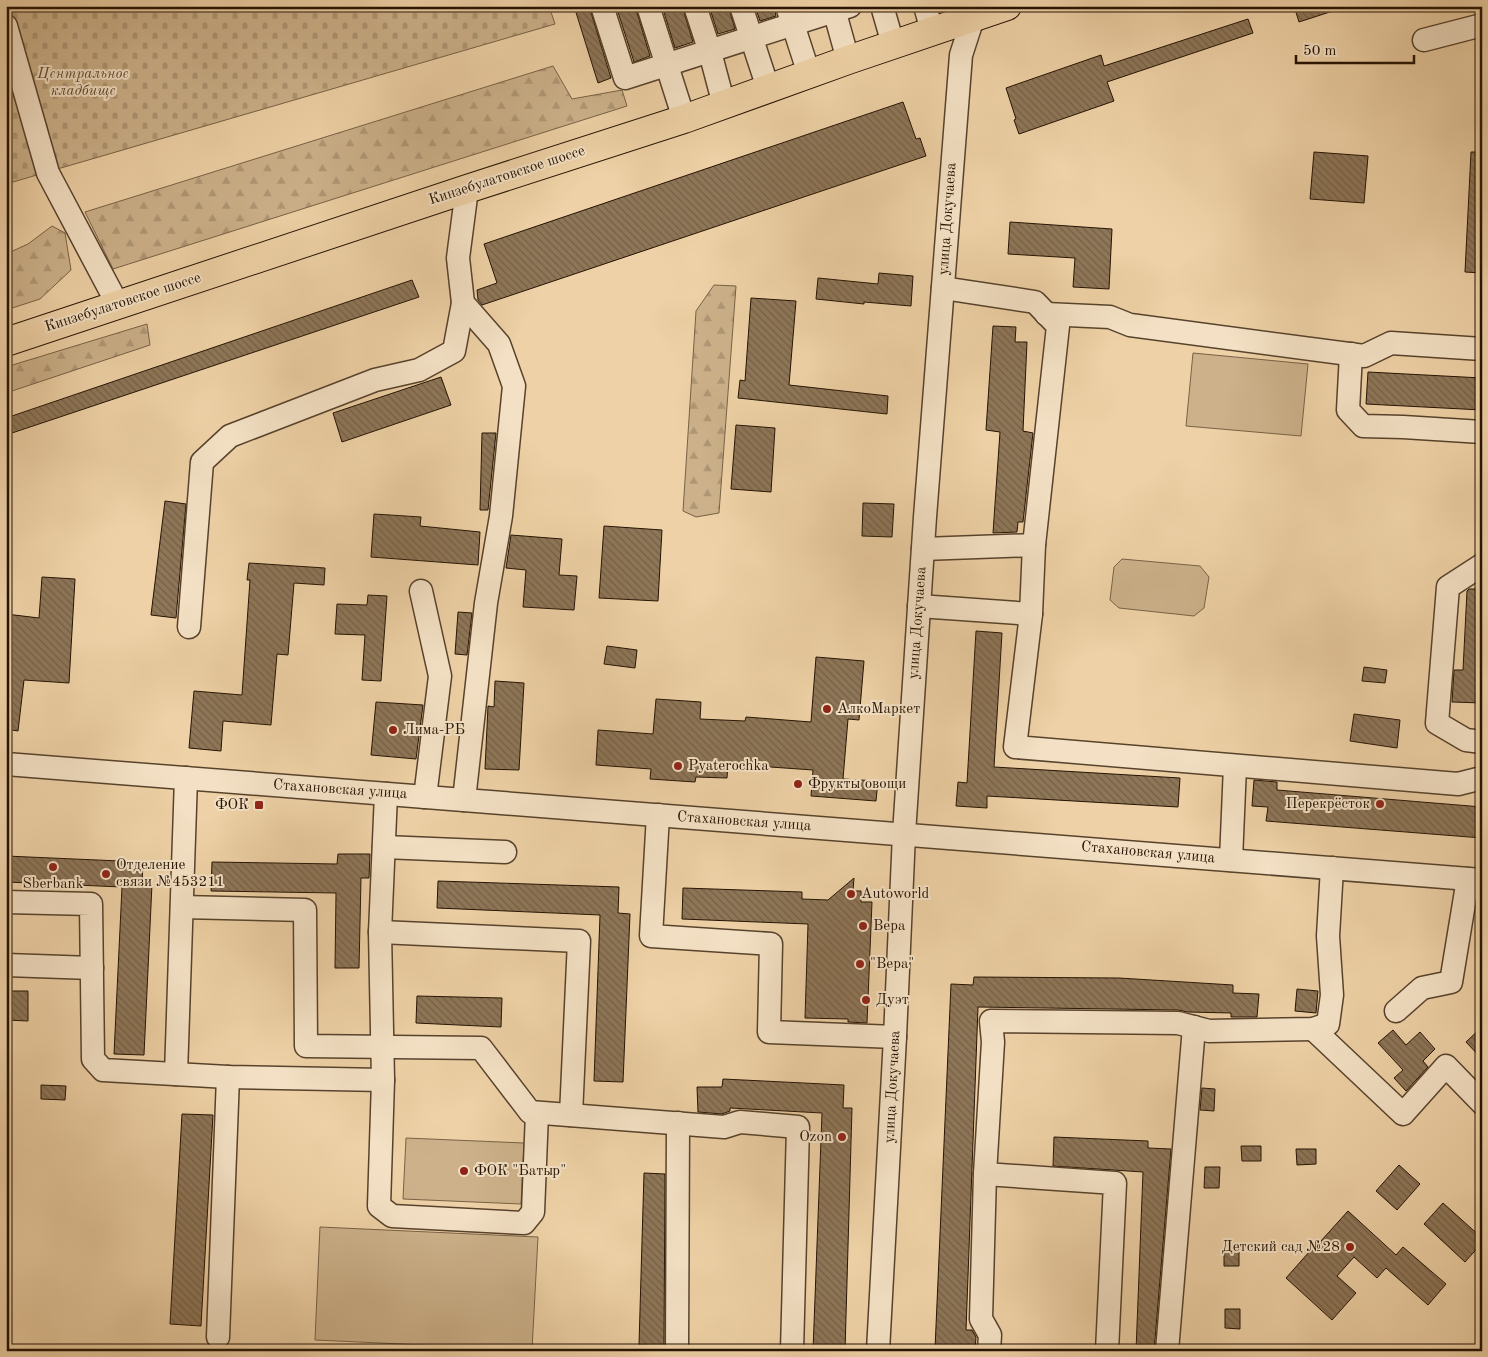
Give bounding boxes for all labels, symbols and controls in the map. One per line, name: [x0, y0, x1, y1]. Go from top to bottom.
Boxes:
scale bar: [1296, 32, 1413, 64]
text: 50 m: [1303, 44, 1337, 59]
park label: Центральное кладбище: [36, 67, 129, 99]
street label: Кинзебулатовское шоссе: [427, 144, 587, 208]
street label: улица Докучаева: [937, 162, 959, 276]
street label: Кинзебулатовское шоссе: [43, 271, 203, 335]
street label: улица Докучаева: [907, 566, 929, 680]
place label: АлкоМаркет: [837, 702, 920, 717]
marker: АлкоМаркет: [821, 703, 833, 715]
place label: Лима-РБ: [403, 723, 465, 738]
marker: Лима-РБ: [387, 724, 399, 736]
place label: Pyaterochka: [688, 759, 769, 774]
marker: Pyaterochka: [672, 760, 684, 772]
place label: Фрукты овощи: [808, 777, 906, 792]
street label: Стахановская улица: [272, 778, 408, 802]
marker: Фрукты овощи: [792, 778, 804, 790]
place label: Перекрёсток: [1286, 797, 1370, 812]
place label: ФОК: [215, 798, 249, 813]
marker: Перекрёсток: [1374, 798, 1386, 810]
marker: ФОК: [253, 799, 265, 811]
street label: Стахановская улица: [676, 810, 812, 834]
street label: Стахановская улица: [1080, 840, 1216, 866]
place label: Отделение связи №453211: [116, 858, 225, 890]
marker: Sberbank: [47, 861, 59, 873]
marker: Отделение связи №453211: [100, 868, 112, 880]
place label: Sberbank: [22, 877, 84, 892]
place label: Autoworld: [861, 887, 929, 902]
marker: Autoworld: [845, 888, 857, 900]
place label: Вера: [873, 919, 906, 934]
marker: Вера: [857, 920, 869, 932]
place label: "Вера": [870, 957, 914, 972]
marker: "Вера": [854, 958, 866, 970]
place label: Дуэт: [876, 993, 909, 1008]
marker: Дуэт: [860, 994, 872, 1006]
street label: улица Докучаева: [883, 1030, 903, 1144]
place label: Ozon: [799, 1130, 832, 1145]
marker: Ozon: [836, 1131, 848, 1143]
place label: ФОК "Батыр": [474, 1164, 566, 1179]
marker: ФОК "Батыр": [458, 1165, 470, 1177]
place label: Детский сад №28: [1222, 1240, 1340, 1255]
marker: Детский сад №28: [1344, 1241, 1356, 1253]

